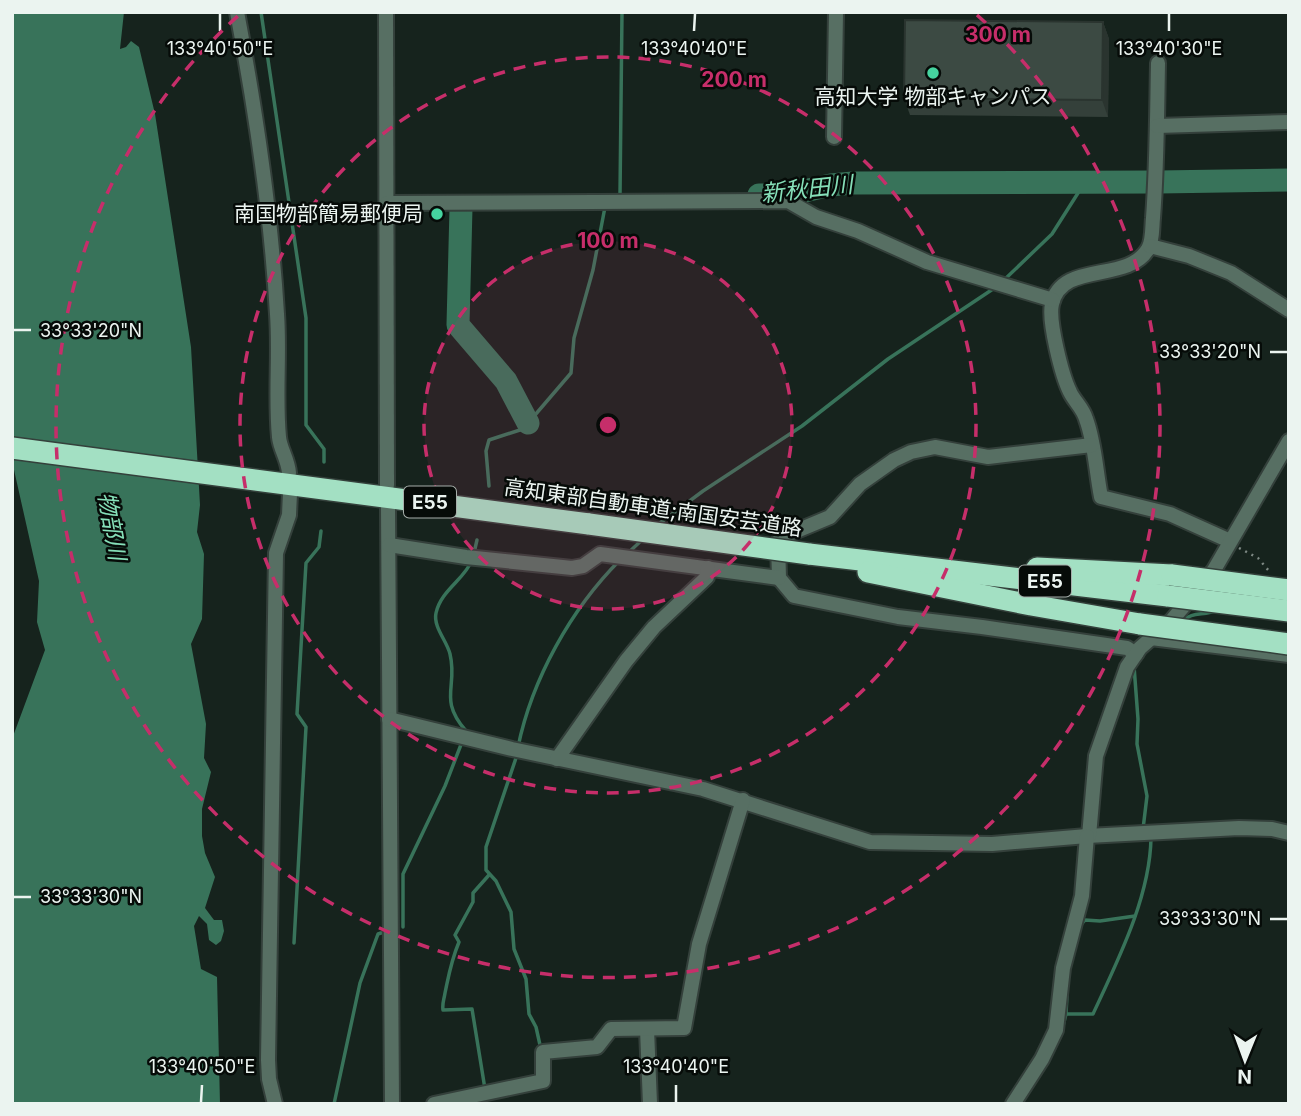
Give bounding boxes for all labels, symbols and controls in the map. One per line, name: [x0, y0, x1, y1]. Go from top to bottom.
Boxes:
text: 300 m: [965, 22, 1031, 47]
text: 133°40'50"E: [167, 38, 273, 59]
text: 133°40'40"E: [641, 38, 747, 59]
text: 133°40'30"E: [1116, 38, 1222, 59]
marker: 高知大学 物部キャンパス: [925, 65, 941, 81]
text: 200 m: [701, 67, 767, 92]
place label: 高知大学 物部キャンパス: [815, 84, 1051, 109]
water label: 新秋田川: [760, 170, 857, 208]
place label: 南国物部簡易郵便局: [234, 201, 423, 226]
marker: 南国物部簡易郵便局: [429, 206, 445, 222]
text: 100 m: [577, 228, 639, 253]
text: 33°33'20"N: [40, 320, 142, 341]
text: 33°33'20"N: [1159, 341, 1261, 362]
centre of rings: [596, 413, 620, 437]
street label: 高知東部自動車道;南国安芸道路: [503, 474, 804, 541]
road number: E55: [404, 486, 456, 517]
water label: 物部川: [92, 490, 132, 565]
road number: E55: [1019, 566, 1071, 596]
text: 33°33'30"N: [40, 886, 142, 907]
text: 33°33'30"N: [1159, 908, 1261, 929]
north arrow: [1210, 1025, 1280, 1095]
text: 133°40'50"E: [149, 1056, 255, 1077]
text: 133°40'40"E: [623, 1056, 729, 1077]
text: N: [1237, 1065, 1252, 1088]

